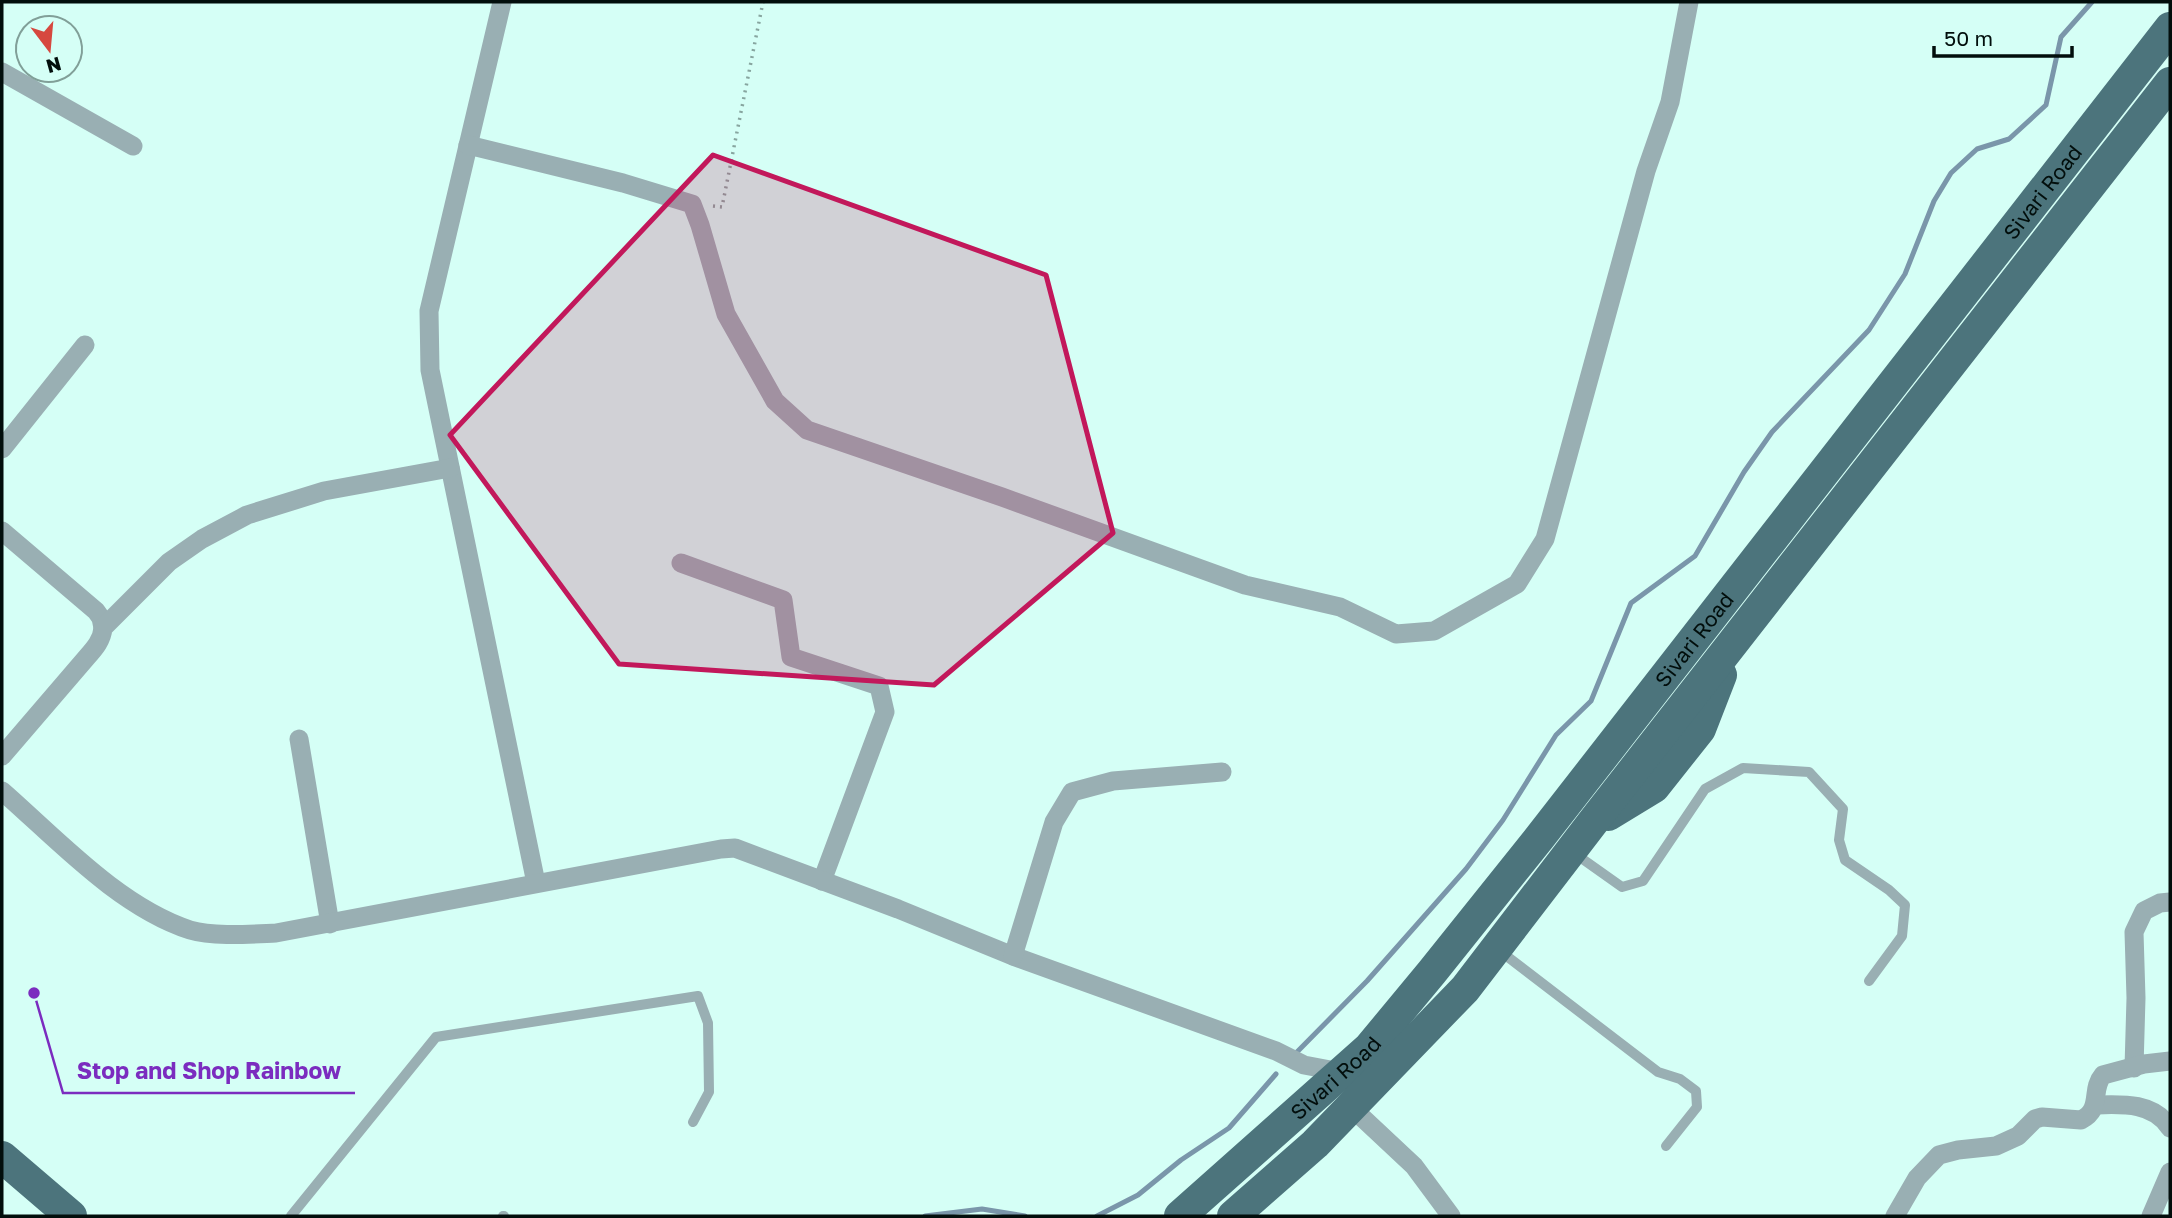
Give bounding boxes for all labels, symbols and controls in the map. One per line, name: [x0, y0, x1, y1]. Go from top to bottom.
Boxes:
north arrow: [14, 14, 84, 84]
scale bar: [1934, 14, 2072, 58]
text: 50 m: [1944, 25, 1993, 51]
text: N: [44, 53, 64, 79]
street label: Sivari Road: [1997, 140, 2087, 244]
street label: Sivari Road: [1649, 587, 1739, 692]
street label: Sivari Road: [1285, 1031, 1386, 1125]
callout: Stop and Shop Rainbow: [63, 1049, 355, 1093]
text: Stop and Shop Rainbow: [77, 1056, 341, 1084]

